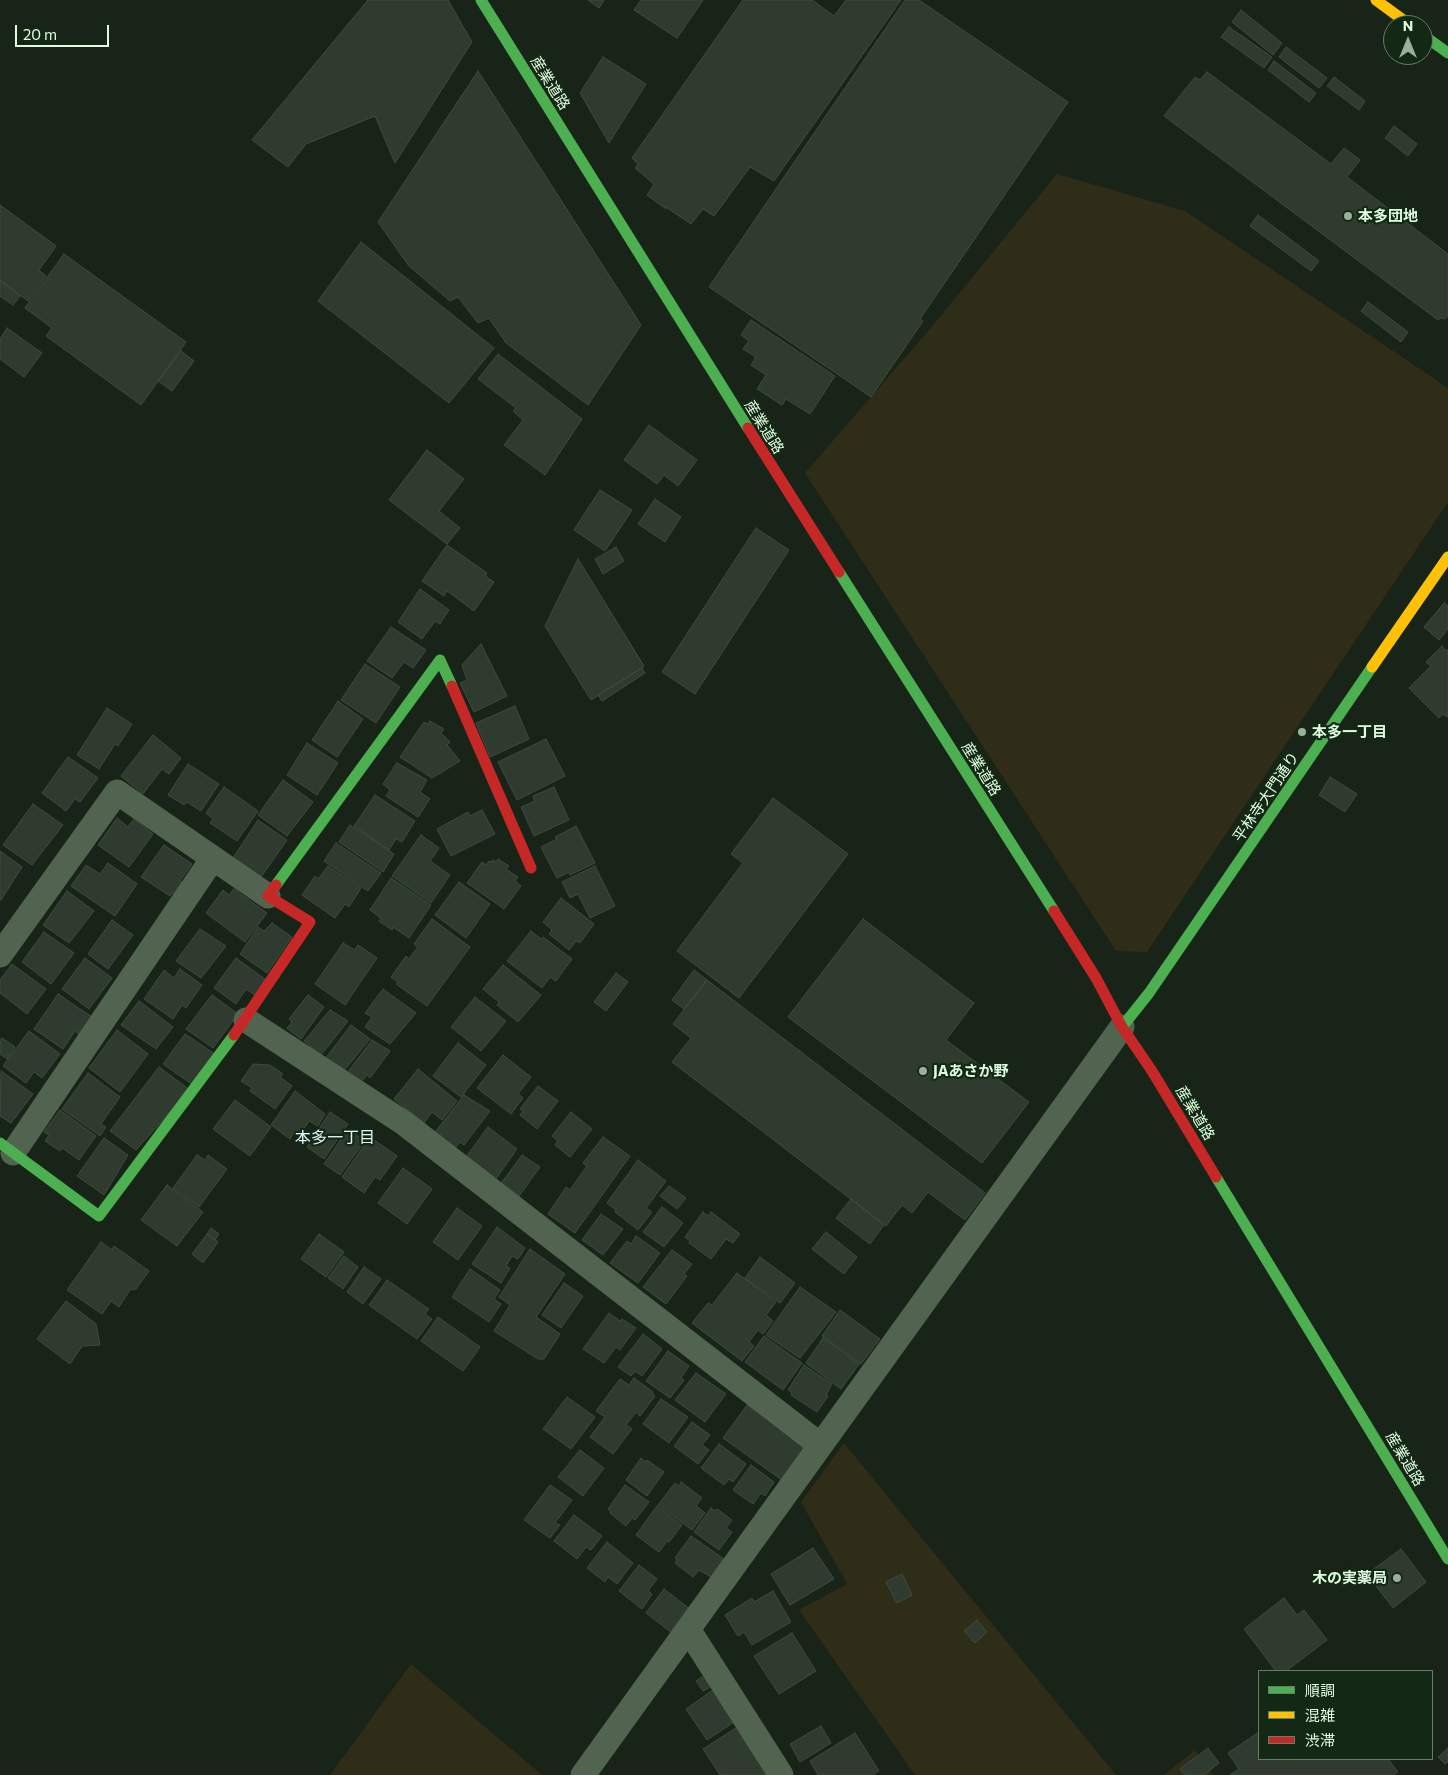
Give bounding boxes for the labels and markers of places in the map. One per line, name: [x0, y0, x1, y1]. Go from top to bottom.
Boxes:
place label: 本多団地: [1358, 207, 1418, 225]
marker: 本多団地: [1342, 210, 1354, 222]
place label: 本多一丁目: [1312, 723, 1387, 741]
marker: 本多一丁目: [1296, 726, 1308, 738]
place label: JAあさか野: [933, 1062, 1009, 1080]
marker: JAあさか野: [917, 1065, 929, 1077]
place label: 木の実薬局: [1312, 1569, 1387, 1587]
marker: 木の実薬局: [1391, 1572, 1403, 1584]

